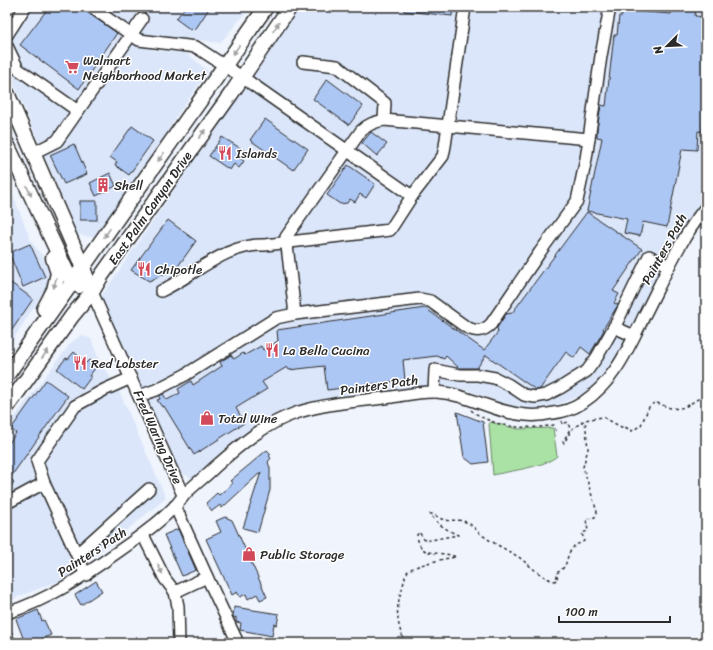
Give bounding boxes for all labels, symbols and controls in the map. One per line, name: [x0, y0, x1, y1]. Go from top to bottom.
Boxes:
one-way arrow: [272, 22, 280, 32]
north arrow: [647, 26, 687, 66]
text: N: [648, 42, 669, 58]
one-way arrow: [232, 45, 240, 56]
place label: Walmart Neighborhood Market: [83, 49, 207, 87]
supermarket icon: Walmart Neighborhood Market: [64, 59, 80, 75]
one-way arrow: [198, 129, 206, 139]
place label: Islands: [235, 142, 277, 165]
restaurant icon: Islands: [217, 145, 233, 161]
street label: East Palm Canyon Drive: [102, 146, 198, 270]
one-way arrow: [157, 151, 165, 162]
place label: Shell: [114, 174, 143, 197]
building icon: Shell: [95, 177, 111, 193]
one-way arrow: [26, 185, 32, 197]
street label: Painters Path: [635, 209, 693, 289]
one-way arrow: [103, 228, 111, 239]
place label: Chipotle: [155, 258, 202, 281]
restaurant icon: Chipotle: [136, 261, 152, 277]
one-way arrow: [52, 277, 58, 289]
place label: La Bella Cucina: [283, 339, 370, 362]
restaurant icon: La Bella Cucina: [264, 342, 280, 358]
one-way arrow: [41, 349, 49, 360]
place label: Red Lobster: [91, 352, 159, 375]
restaurant icon: Red Lobster: [72, 355, 88, 371]
street label: Painters Path: [339, 368, 420, 402]
street label: Fred Waring Drive: [127, 386, 189, 488]
place label: Total Wine: [218, 407, 278, 430]
shop icon: Total Wine: [199, 410, 215, 426]
street label: Painters Path: [53, 521, 131, 583]
place label: Public Storage: [260, 543, 345, 566]
shop icon: Public Storage: [241, 546, 257, 562]
one-way arrow: [157, 564, 164, 575]
scale bar: [559, 598, 670, 624]
text: 100 m: [565, 601, 598, 623]

